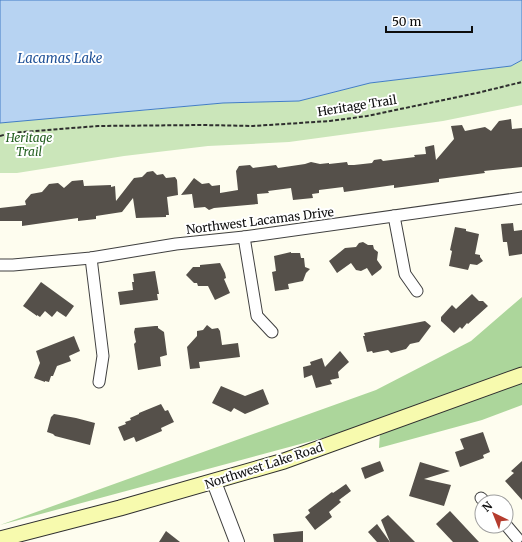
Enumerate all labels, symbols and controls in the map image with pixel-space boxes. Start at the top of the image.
scale bar [386,8,472,34]
text: 50 m [392,14,421,29]
water label: Lacamas Lake [17,50,103,67]
street label: Heritage Trail [316,92,398,119]
park label: Heritage Trail [5,130,52,159]
street label: Northwest Lacamas Drive [185,204,335,237]
street label: Northwest Lake Road [203,439,325,492]
north arrow [474,494,514,534]
text: N [479,498,495,515]

